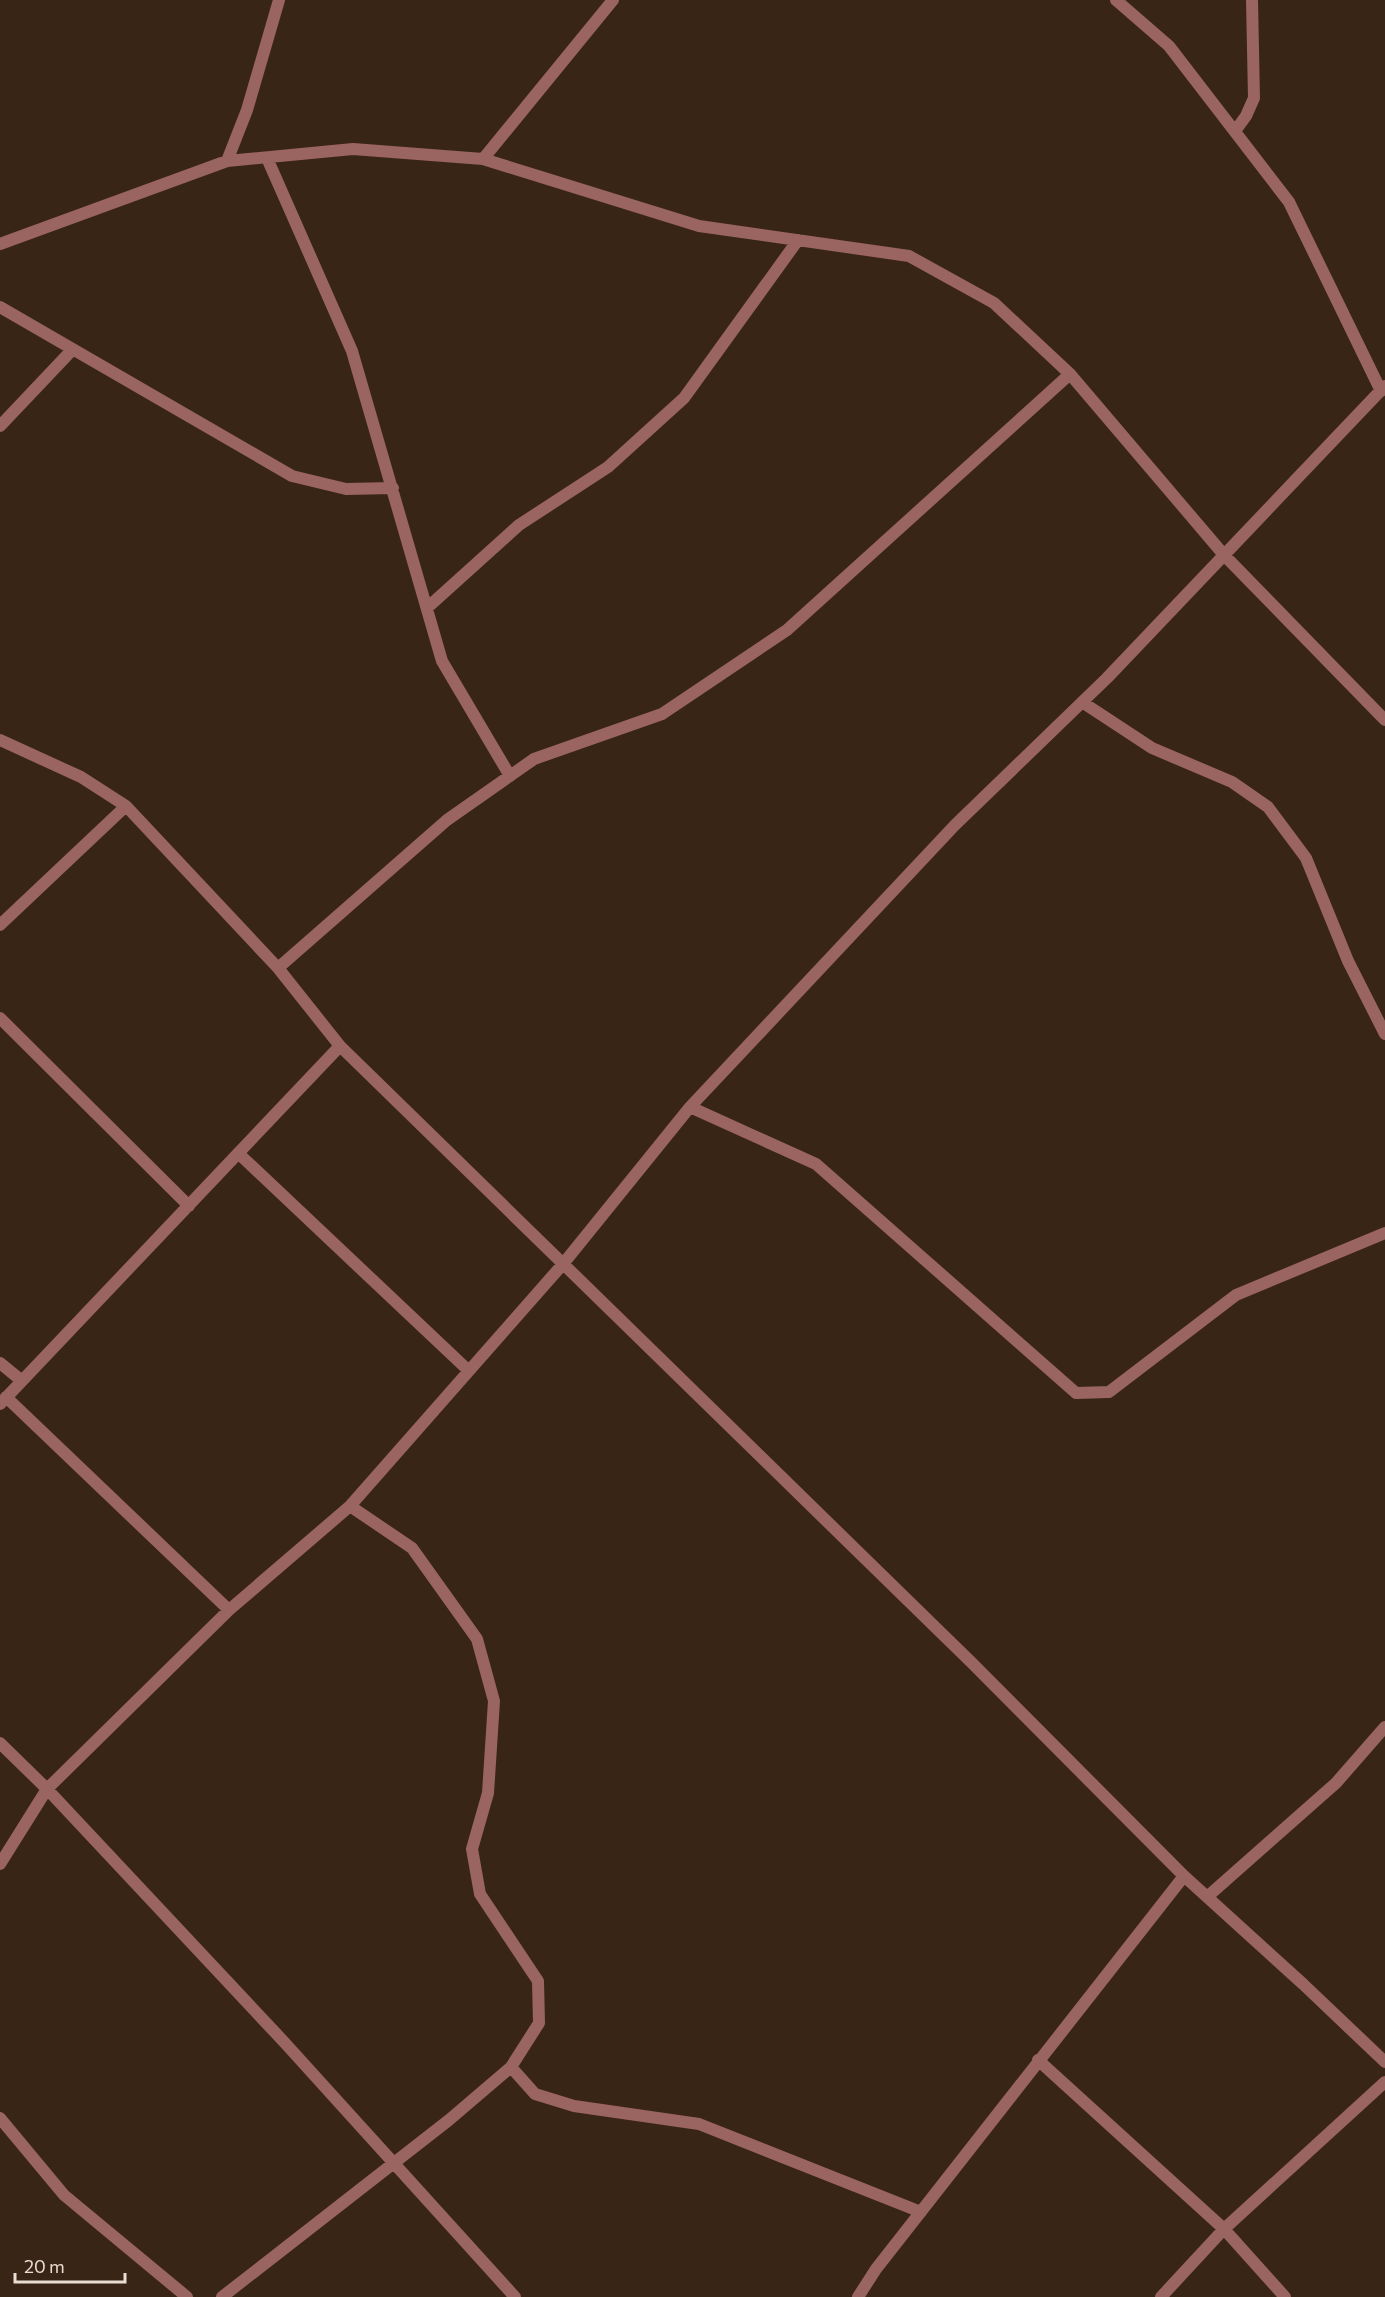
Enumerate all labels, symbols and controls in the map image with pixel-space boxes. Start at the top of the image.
scale bar [15,2246,124,2284]
text: 20 m [24,2255,65,2277]

